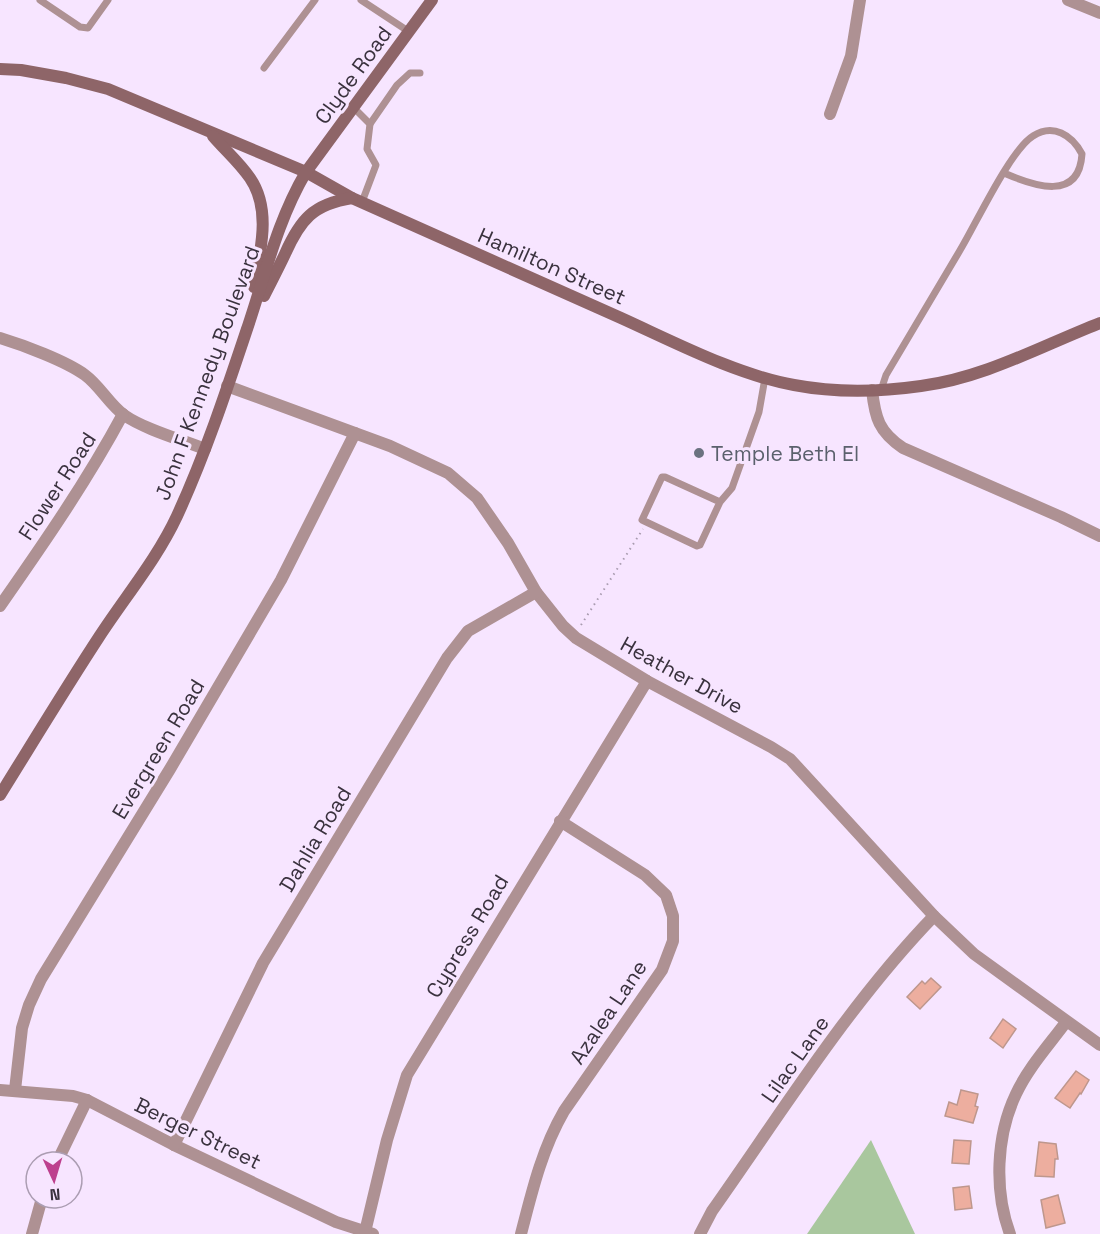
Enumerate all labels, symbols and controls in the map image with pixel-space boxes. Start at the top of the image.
street label: Clyde Road [308,21,398,129]
street label: Hamilton Street [474,221,630,311]
street label: John F Kennedy Boulevard [148,242,266,504]
street label: Flower Road [12,427,102,545]
place label: Temple Beth El [711,440,859,467]
marker: Temple Beth El [692,446,706,460]
street label: Heather Drive [616,630,748,720]
street label: Evergreen Road [106,674,210,824]
street label: Dahlia Road [273,781,357,897]
street label: Cypress Road [420,870,514,1002]
street label: Azalea Lane [563,955,653,1069]
street label: Lilac Lane [755,1010,835,1108]
street label: Berger Street [130,1091,266,1175]
north arrow [24,1150,84,1210]
text: N [49,1184,61,1205]

